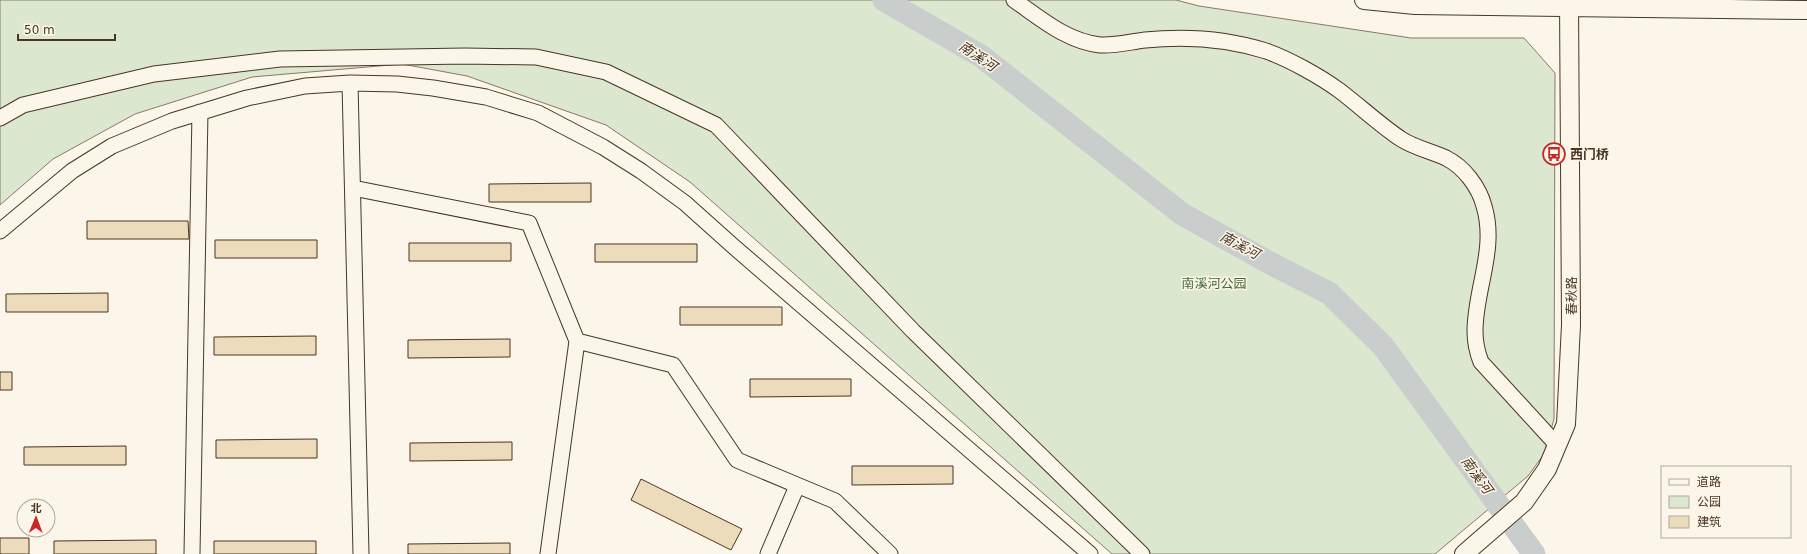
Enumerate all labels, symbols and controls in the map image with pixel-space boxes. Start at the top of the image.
scale bar [18,16,115,42]
text: 50 m [24,23,55,37]
water label: 南溪河 [956,38,1002,76]
bus stop icon: 西门桥 [1541,141,1567,167]
place label: 西门桥 [1570,147,1609,162]
water label: 南溪河 [1218,228,1265,263]
park label: 南溪河公园 [1181,276,1247,291]
street label: 春秋路 [1564,276,1579,316]
water label: 南溪河 [1458,453,1498,499]
legend [1661,466,1791,538]
text: 道路 [1697,475,1721,489]
text: 公园 [1697,495,1721,509]
north arrow [16,498,56,538]
text: 北 [31,502,42,515]
text: 建筑 [1697,515,1721,529]

